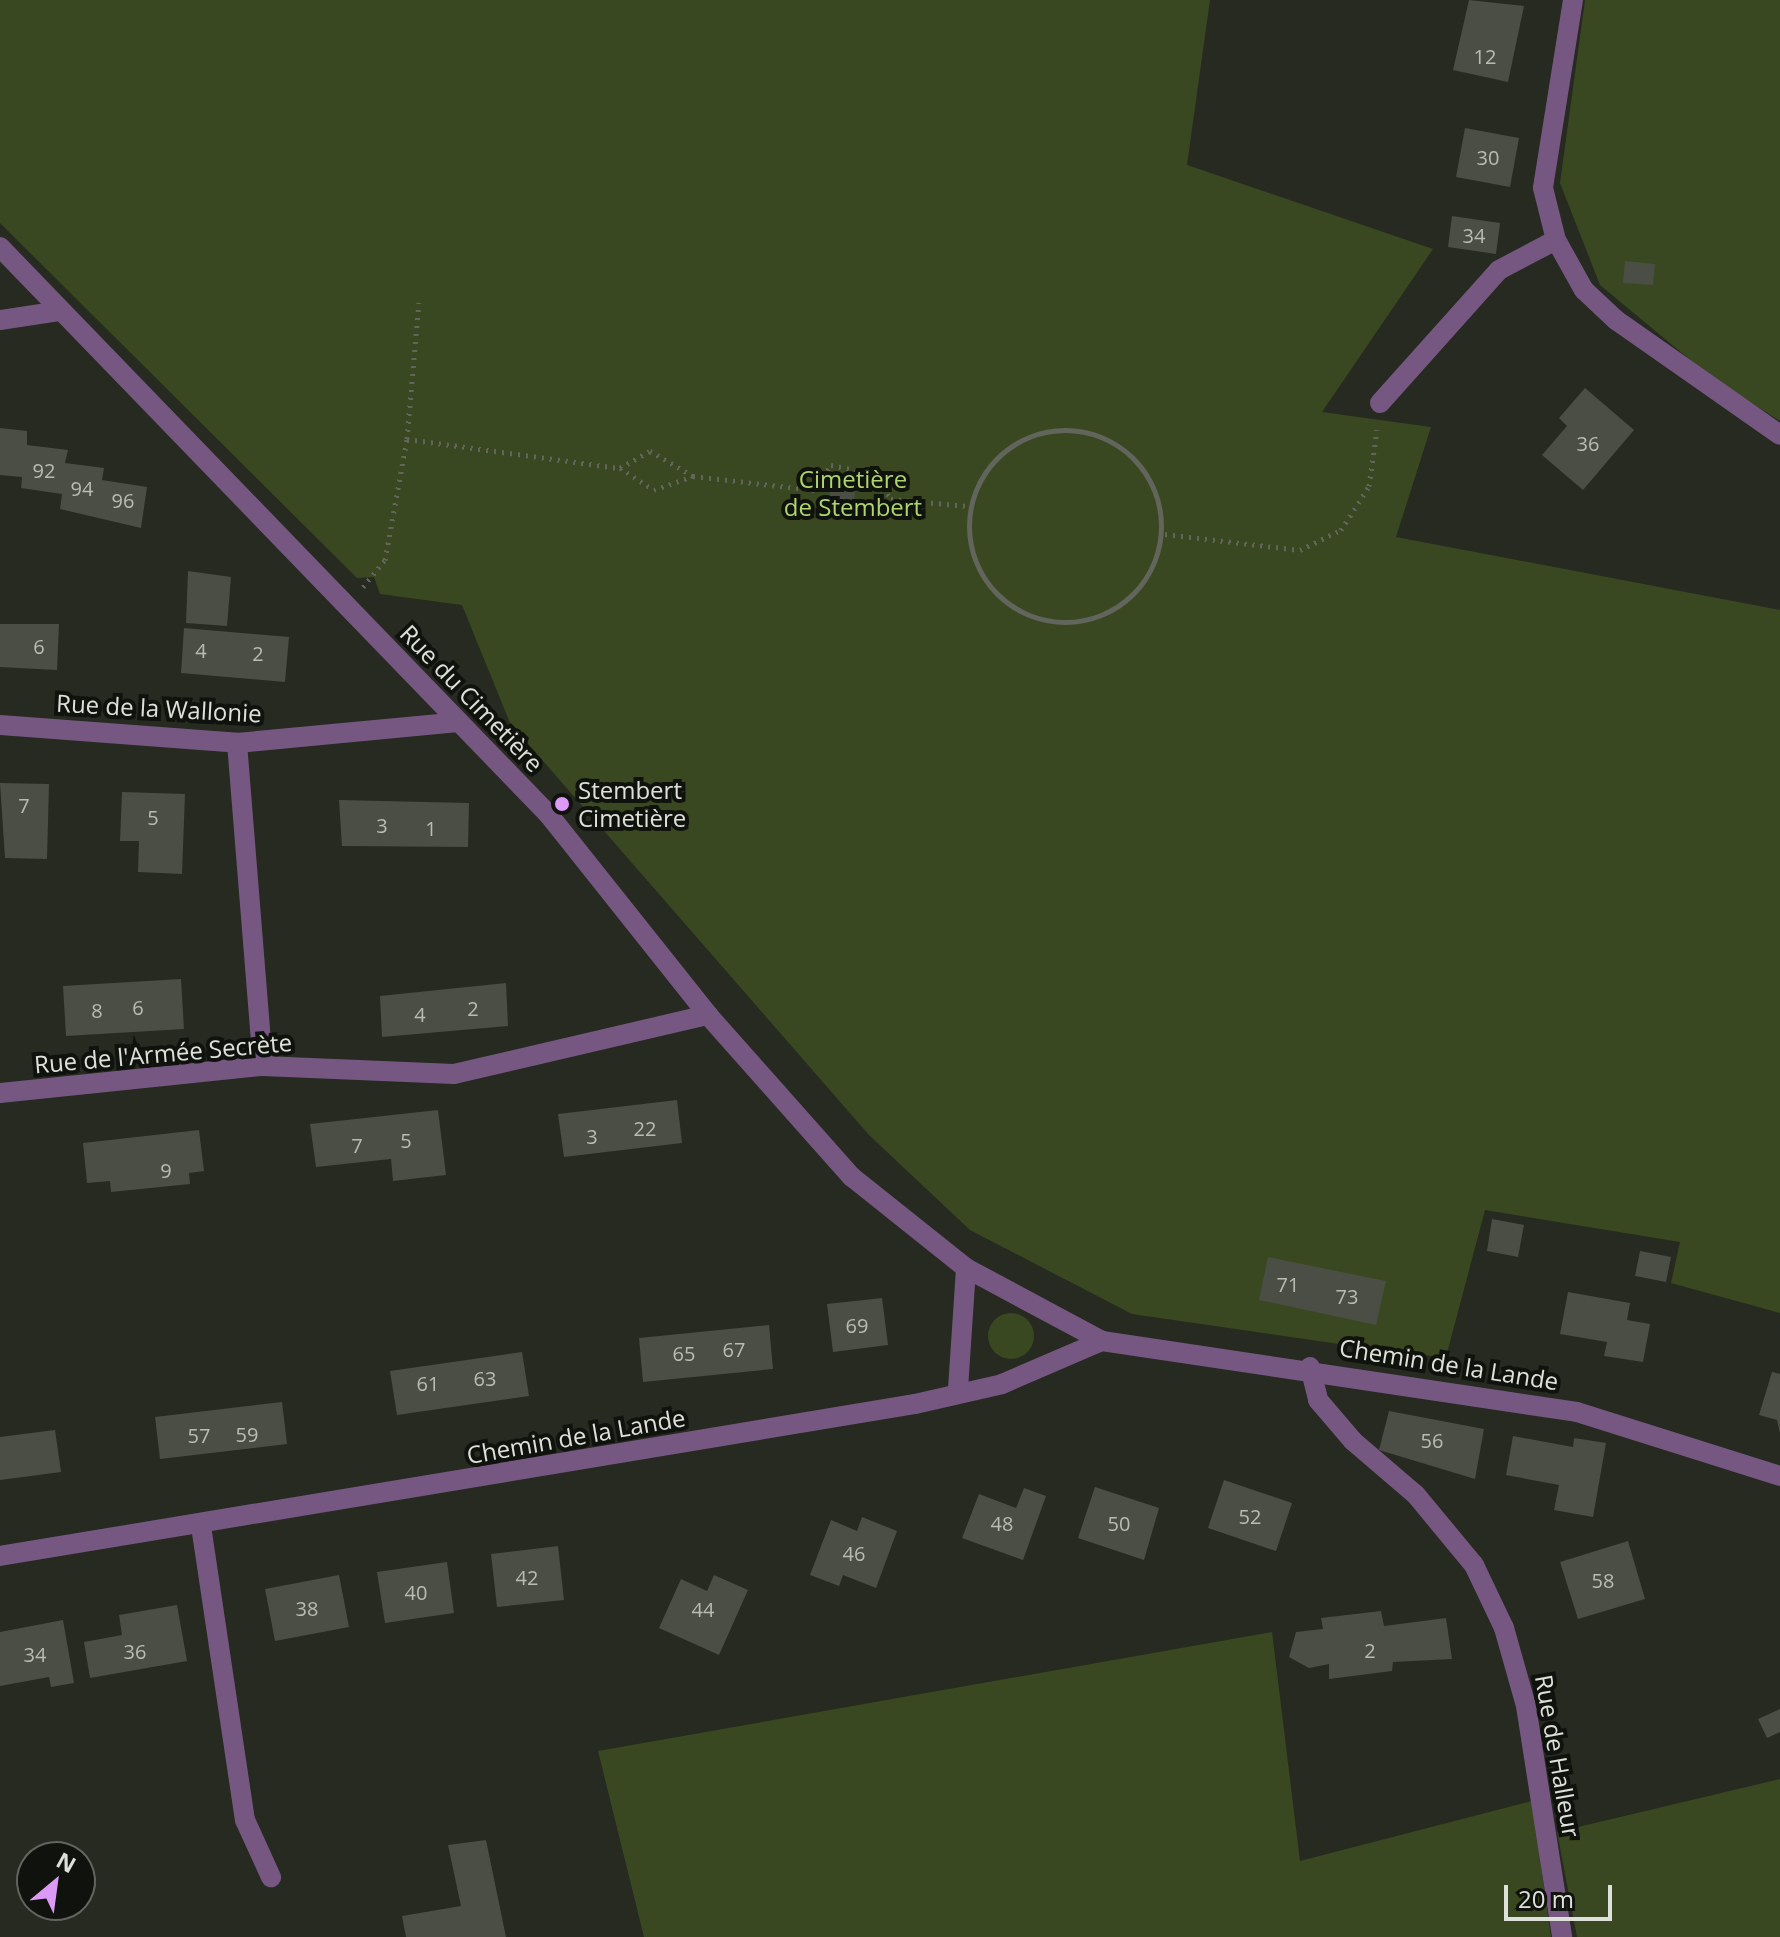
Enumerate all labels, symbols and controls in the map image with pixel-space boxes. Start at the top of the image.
house number: 12 [1474,44,1496,68]
house number: 30 [1477,145,1499,169]
house number: 34 [1463,223,1485,247]
house number: 36 [1577,431,1599,455]
house number: 92 [33,458,55,482]
park label: Cimetière de Stembert [784,465,922,521]
house number: 94 [71,476,93,500]
house number: 96 [112,488,134,512]
street label: Rue du Cimetière [395,619,549,777]
house number: 6 [33,634,45,658]
house number: 4 [195,638,207,662]
house number: 2 [252,641,264,665]
street label: Rue de la Wallonie [56,688,262,728]
place label: Stembert Cimetière [578,776,686,832]
house number: 7 [18,793,30,817]
marker: Stembert Cimetière [553,795,571,813]
house number: 5 [147,805,159,829]
house number: 3 [376,813,388,837]
house number: 1 [425,816,437,840]
house number: 6 [132,995,144,1019]
house number: 2 [467,996,479,1020]
house number: 8 [91,998,103,1022]
house number: 4 [414,1002,426,1026]
street label: Rue de l'Armée Secrète [33,1027,293,1079]
house number: 22 [634,1116,656,1140]
house number: 3 [586,1124,598,1148]
house number: 5 [400,1128,412,1152]
house number: 7 [351,1133,363,1157]
house number: 9 [160,1158,172,1182]
house number: 71 [1277,1272,1299,1296]
house number: 73 [1336,1284,1358,1308]
house number: 69 [846,1313,868,1337]
street label: Chemin de la Lande [1337,1332,1561,1396]
house number: 67 [723,1337,745,1361]
house number: 65 [673,1341,695,1365]
house number: 63 [474,1366,496,1390]
house number: 61 [417,1371,439,1395]
street label: Chemin de la Lande [465,1403,687,1469]
house number: 59 [236,1422,258,1446]
house number: 57 [188,1423,210,1447]
house number: 56 [1421,1428,1443,1452]
house number: 52 [1239,1504,1261,1528]
house number: 48 [991,1511,1013,1535]
house number: 50 [1108,1511,1130,1535]
house number: 46 [843,1541,865,1565]
house number: 42 [516,1565,538,1589]
house number: 58 [1592,1568,1614,1592]
house number: 40 [405,1580,427,1604]
house number: 38 [296,1596,318,1620]
house number: 44 [692,1597,714,1621]
house number: 2 [1364,1638,1376,1662]
house number: 36 [124,1639,146,1663]
house number: 34 [24,1642,46,1666]
street label: Rue de Halleur [1530,1672,1586,1840]
north arrow [16,1841,96,1921]
text: N [52,1844,82,1879]
scale bar [1508,1869,1616,1919]
text: 20 m [1518,1882,1574,1915]

